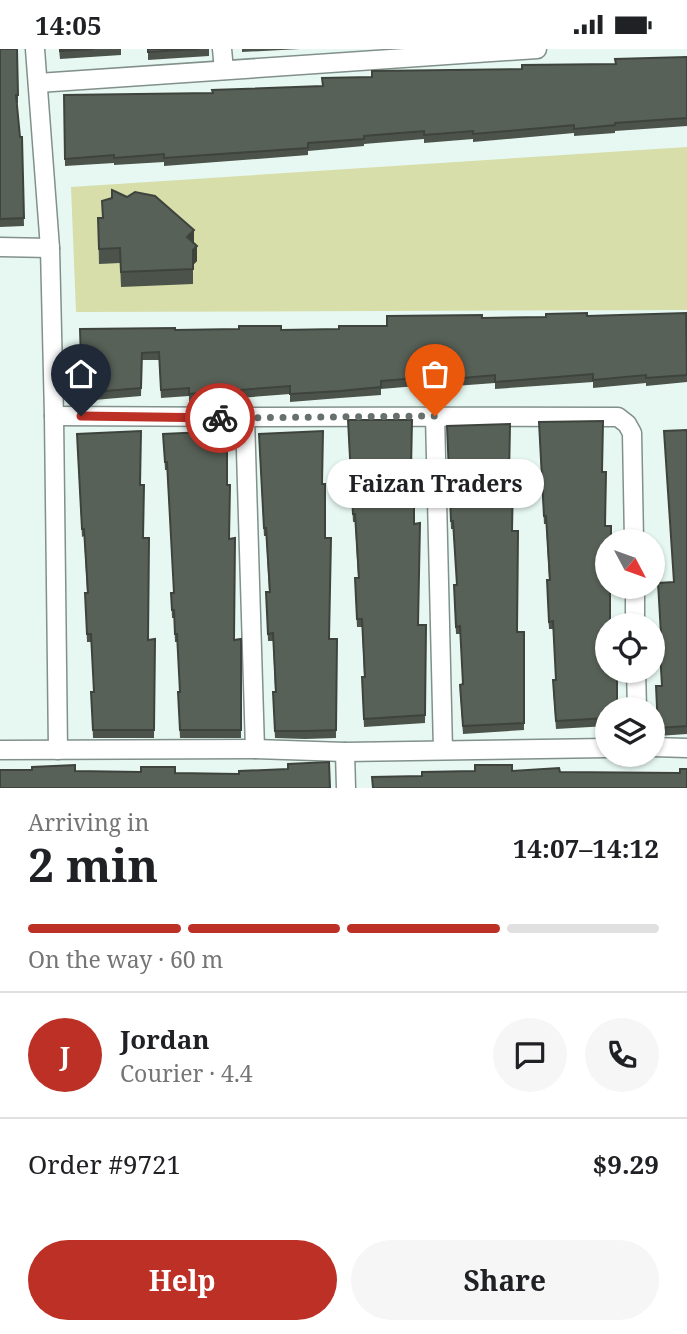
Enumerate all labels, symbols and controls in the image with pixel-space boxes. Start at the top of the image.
text: 14:05 [35,7,102,43]
pin [51,344,111,416]
pin [405,344,465,416]
icon: home [62,355,100,393]
icon: bag [416,355,454,393]
courier [185,383,255,453]
icon: bike [201,399,239,437]
callout: Faizan Traders [326,458,544,507]
text: Faizan Traders [348,467,523,499]
north arrow [595,529,665,599]
map controls [595,529,665,767]
button: locate [595,613,665,683]
button: layers [595,697,665,767]
text: Arriving in [28,806,149,838]
text: 14:07–14:12 [513,830,659,866]
text: 2 min [28,833,158,895]
text: On the way · 60 m [28,943,223,975]
button: chat [493,1018,567,1092]
button: phone [585,1018,659,1092]
text: Jordan [120,1021,210,1057]
text: J [60,1037,70,1073]
text: Courier · 4.4 [120,1057,253,1089]
text: Order #9721 [28,1146,181,1182]
text: $9.29 [593,1146,659,1182]
button: Help [28,1240,337,1320]
button: Share [351,1240,659,1320]

